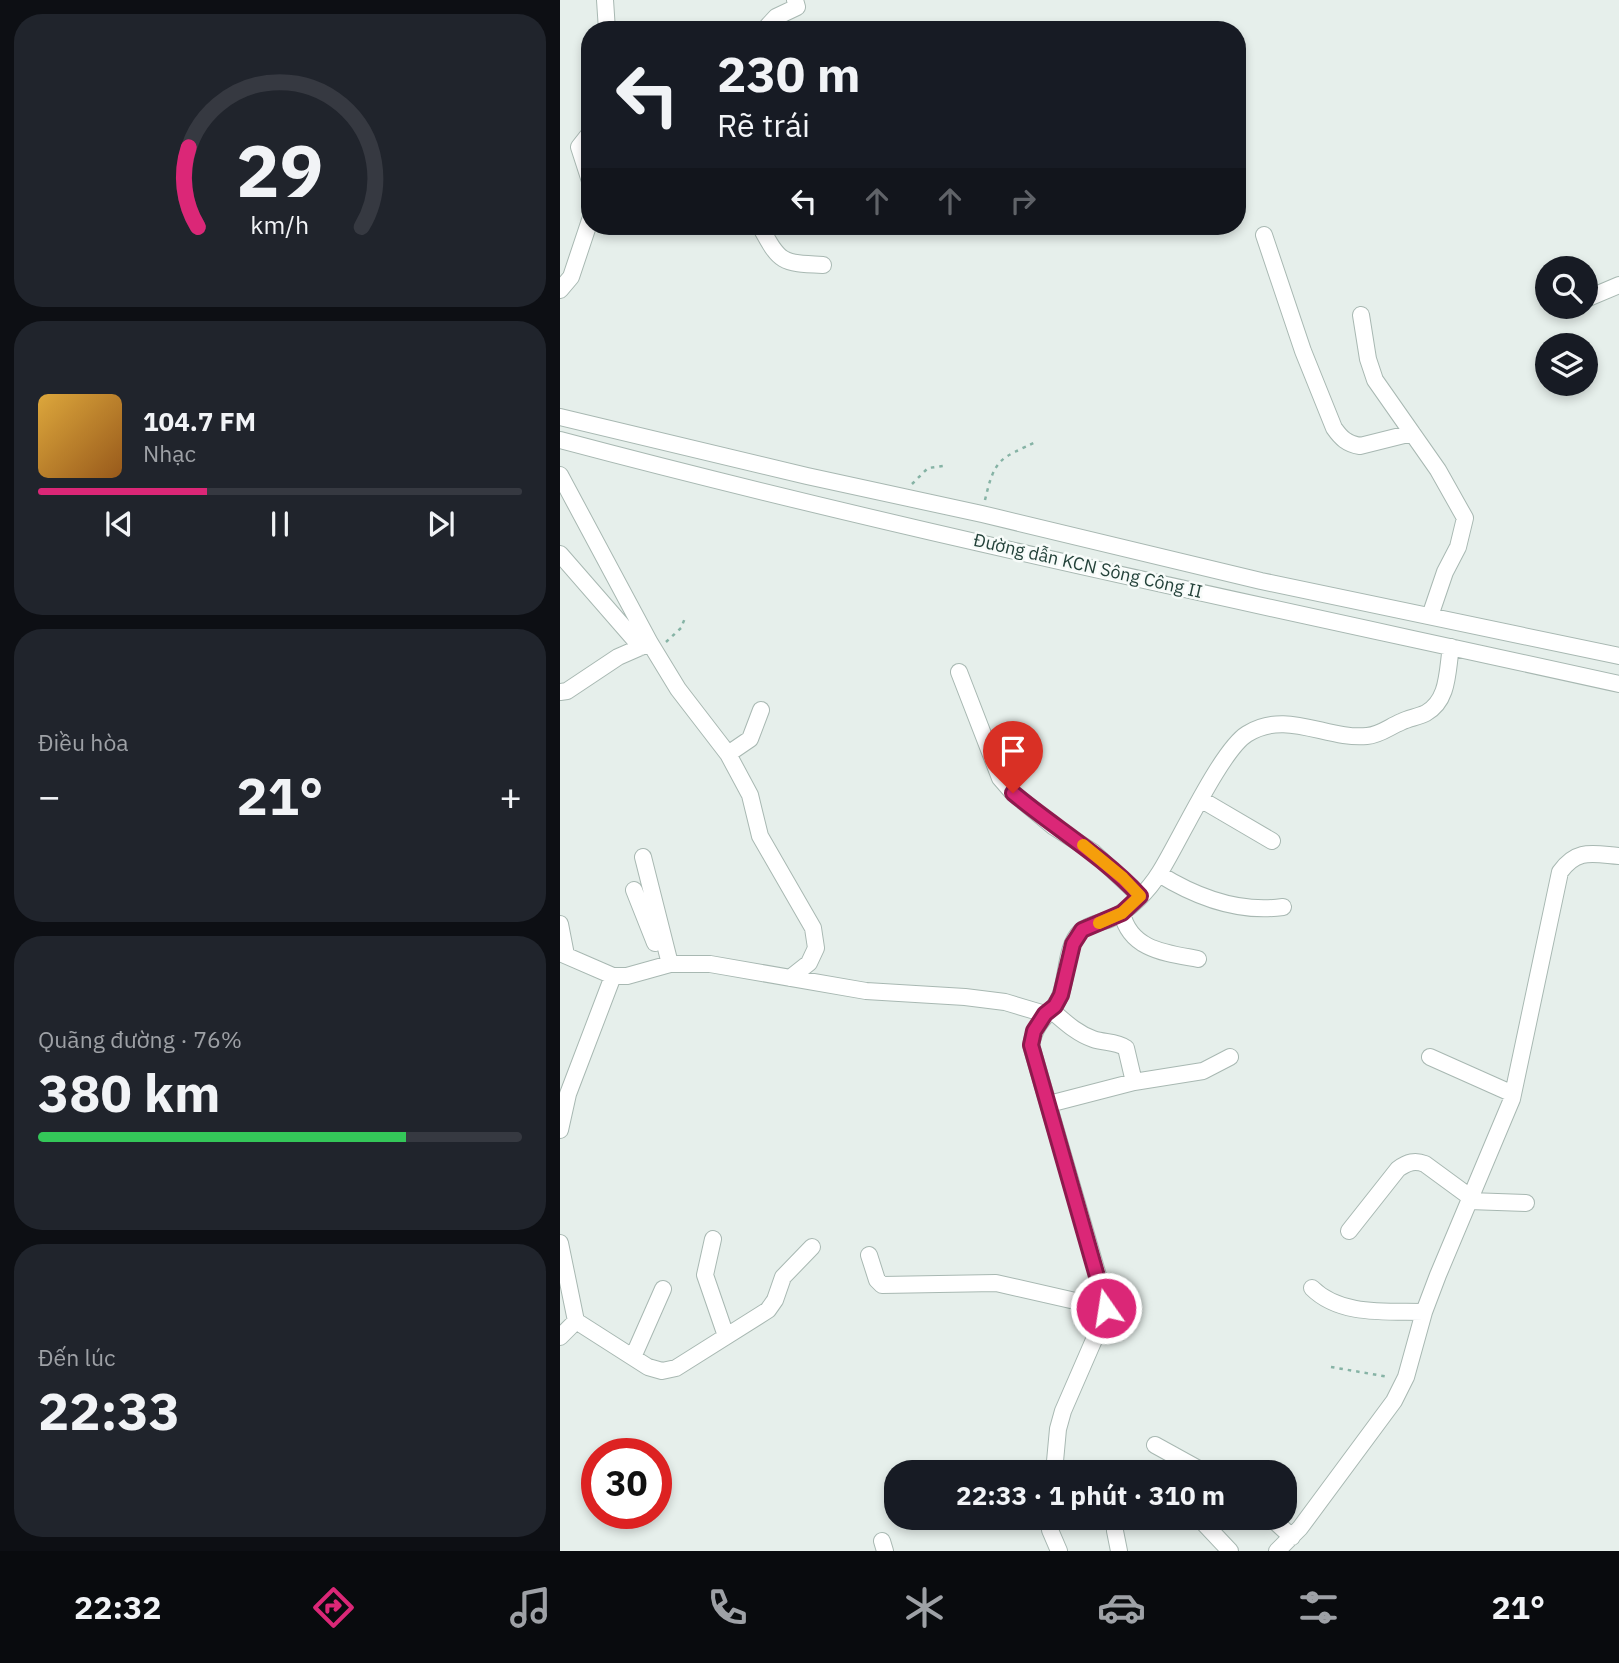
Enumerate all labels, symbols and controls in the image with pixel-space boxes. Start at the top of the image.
text: 230 m [717,42,861,105]
icon: left [602,49,693,140]
text: Rẽ trái [717,104,810,146]
text: 29 [236,122,324,217]
icon: left [785,182,823,220]
icon: ahead [858,182,896,220]
icon: ahead [931,182,969,220]
icon: right [1004,182,1042,220]
text: km/h [251,208,309,241]
map controls [1535,256,1598,396]
button: search [1535,256,1598,319]
button: layers [1535,333,1598,396]
text: 104.7 FM [143,404,256,438]
text: Nhạc [143,438,196,468]
icon: previous [100,505,138,543]
icon: pause [261,505,299,543]
icon: next [422,505,460,543]
street label: Đường dẫn KCN Sông Công II [971,528,1205,603]
pin [983,721,1043,793]
text: Điều hòa [38,727,129,757]
icon: arrive [994,732,1032,770]
text: 21° [237,762,323,829]
text: − [38,771,61,820]
text: + [499,771,522,820]
text: Quãng đường · 76% [38,1024,242,1054]
text: 380 km [38,1059,220,1126]
position arrow [1069,1271,1143,1345]
text: Đến lúc [38,1342,116,1372]
text: 22:33 [38,1377,180,1444]
speed limit sign: 30 [581,1438,672,1529]
text: 22:33 · 1 phút · 310 m [956,1478,1225,1512]
icon: directions [309,1583,358,1632]
icon: music [506,1583,555,1632]
icon: phone [703,1583,752,1632]
icon: climate [900,1583,949,1632]
icon: car [1097,1583,1146,1632]
icon: filters [1294,1583,1343,1632]
text: 22:32 [74,1586,161,1628]
text: 21° [1491,1586,1545,1628]

